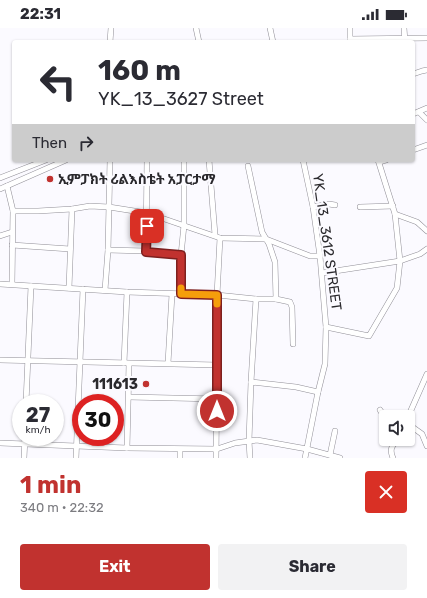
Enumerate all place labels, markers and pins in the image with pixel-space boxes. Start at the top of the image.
place label: ኢምፓክት ሪልእስቴት አፓርታማ [58,171,216,188]
marker: ኢምፓክት ሪልእስቴት አፓርታማ [45,174,55,184]
pin [130,209,164,243]
place label: 111613 [92,376,138,393]
marker: 111613 [141,379,151,389]

